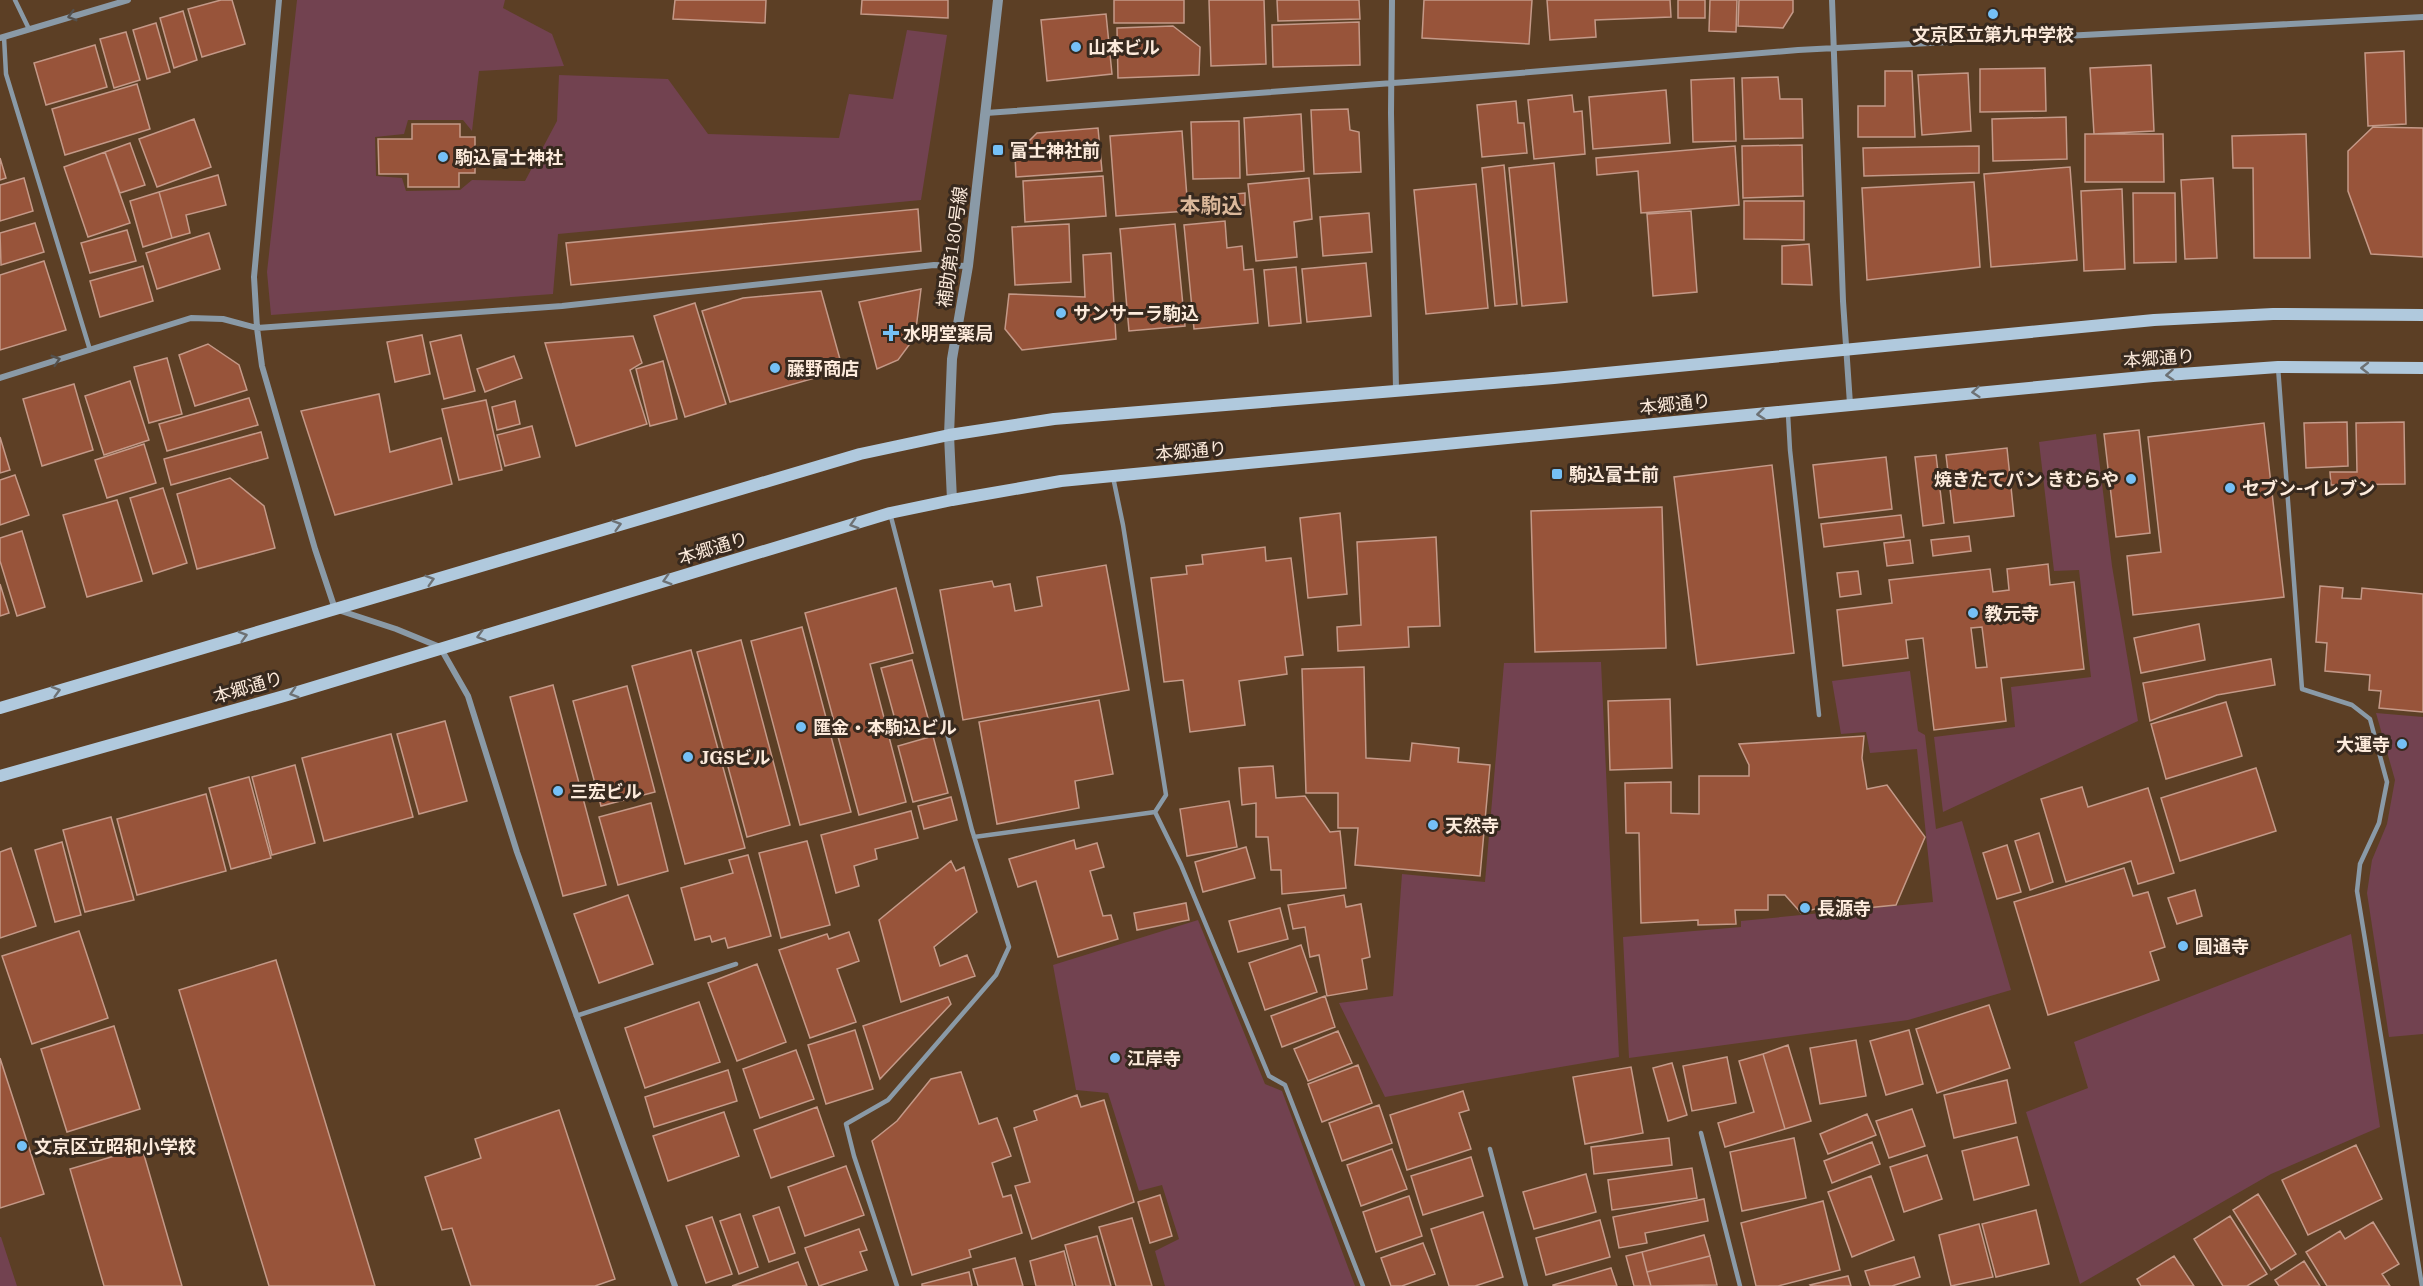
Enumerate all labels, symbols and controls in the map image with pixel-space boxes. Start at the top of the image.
marker: 文京区立第九中学校 [1986,7,2000,21]
one-way arrow [67,9,77,22]
place label: 文京区立第九中学校 [1912,23,2074,46]
place label: 山本ビル [1088,36,1160,59]
marker: 山本ビル [1069,40,1083,54]
place label: 富士神社前 [1010,139,1100,162]
marker: 富士神社前 [991,143,1005,157]
place label: 駒込富士神社 [455,146,563,169]
marker: 駒込富士神社 [436,150,450,164]
street label: 補助第180号線 [932,185,972,309]
district label: 本駒込 [1180,191,1243,219]
place label: サンサーラ駒込 [1073,302,1199,325]
marker: サンサーラ駒込 [1054,306,1068,320]
place label: 水明堂薬局 [903,322,993,345]
marker: 水明堂薬局 [884,326,898,340]
street label: 本郷通り [2122,344,2196,372]
one-way arrow [50,355,61,367]
place label: 藤野商店 [787,357,859,380]
marker: 藤野商店 [768,361,782,375]
one-way arrow [2360,362,2369,374]
one-way arrow [2165,368,2174,381]
one-way arrow [1971,385,1980,398]
street label: 本郷通り [1638,389,1712,419]
one-way arrow [1756,407,1765,420]
street label: 本郷通り [1154,436,1228,466]
place label: 駒込富士前 [1569,463,1659,486]
marker: 駒込富士前 [1550,467,1564,481]
place label: 焼きたてパン きむらや [1934,468,2119,491]
marker: 焼きたてパン きむらや [2124,472,2138,486]
place label: セブン-イレブン [2242,477,2375,500]
marker: セブン-イレブン [2223,481,2237,495]
one-way arrow [849,517,860,529]
one-way arrow [611,520,622,532]
street label: 本郷通り [675,526,751,570]
one-way arrow [662,573,673,585]
one-way arrow [424,575,435,587]
place label: 教元寺 [1985,602,2039,625]
marker: 教元寺 [1966,606,1980,620]
one-way arrow [476,629,486,641]
one-way arrow [237,631,248,643]
street label: 本郷通り [210,666,286,708]
one-way arrow [50,686,61,698]
one-way arrow [289,686,300,698]
place label: 匯金・本駒込ビル [813,716,957,739]
marker: 匯金・本駒込ビル [794,720,808,734]
place label: 大運寺 [2336,733,2390,756]
marker: 大運寺 [2395,737,2409,751]
place label: JGSビル [700,746,771,769]
marker: JGSビル [681,750,695,764]
place label: 三宏ビル [570,780,642,803]
marker: 三宏ビル [551,784,565,798]
place label: 天然寺 [1445,814,1499,837]
marker: 天然寺 [1426,818,1440,832]
place label: 長源寺 [1817,897,1871,920]
marker: 長源寺 [1798,901,1812,915]
place label: 圓通寺 [2195,935,2249,958]
marker: 圓通寺 [2176,939,2190,953]
place label: 江岸寺 [1127,1047,1181,1070]
marker: 江岸寺 [1108,1051,1122,1065]
place label: 文京区立昭和小学校 [34,1135,196,1158]
marker: 文京区立昭和小学校 [15,1139,29,1153]

